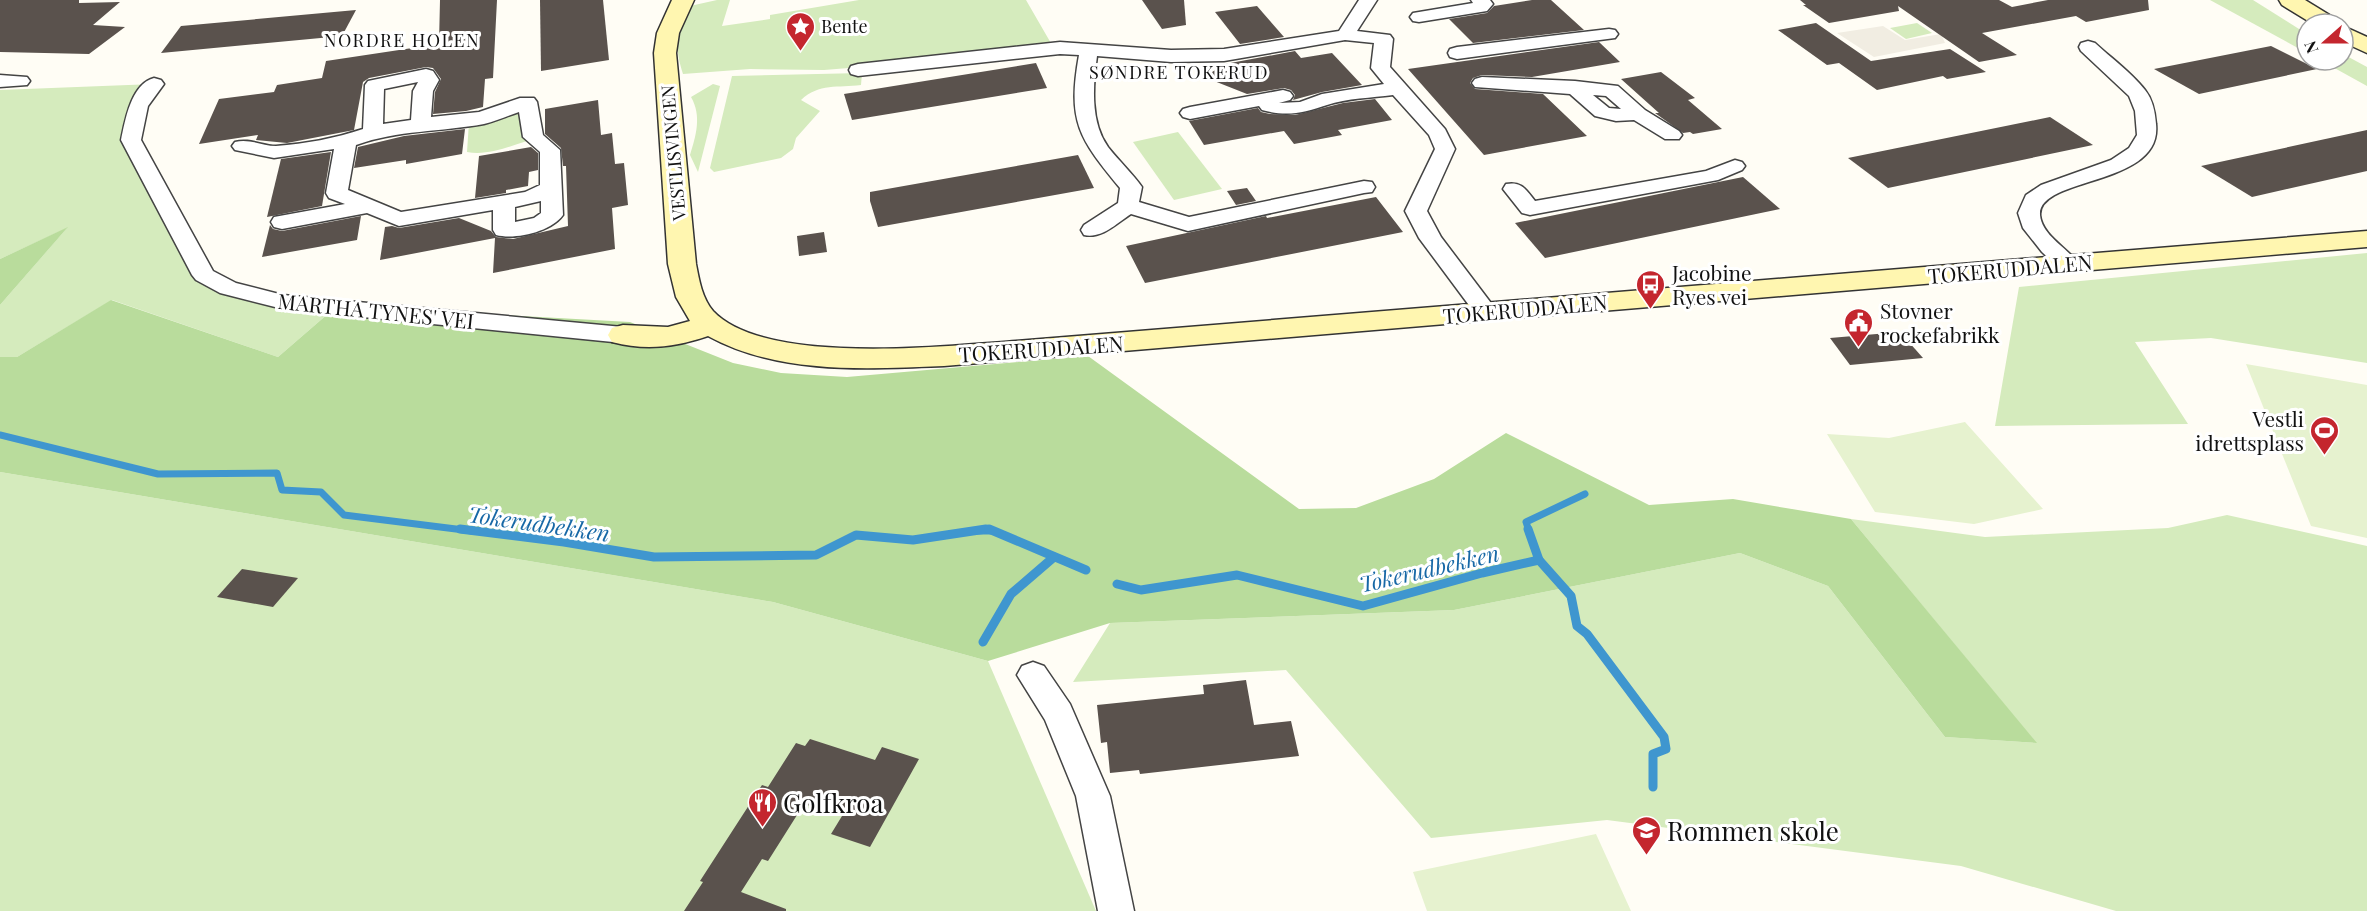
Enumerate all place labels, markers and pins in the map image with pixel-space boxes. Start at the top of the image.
place icon: Bente [784,10,816,52]
place label: Bente [821,14,868,38]
place label: Jacobine Ryes vei [1671,258,1752,310]
bus stop icon: Jacobine Ryes vei [1635,268,1667,310]
place label: Stovner rockefabrikk [1880,296,2000,348]
public building icon: Stovner rockefabrikk [1843,306,1875,348]
place label: Vestli idrettsplass [2195,404,2304,456]
sports icon: Vestli idrettsplass [2309,414,2341,456]
place label: Golfkroa [783,785,884,820]
restaurant icon: Golfkroa [746,786,778,828]
place label: Rommen skole [1667,813,1839,848]
school or university icon: Rommen skole [1630,814,1662,856]

